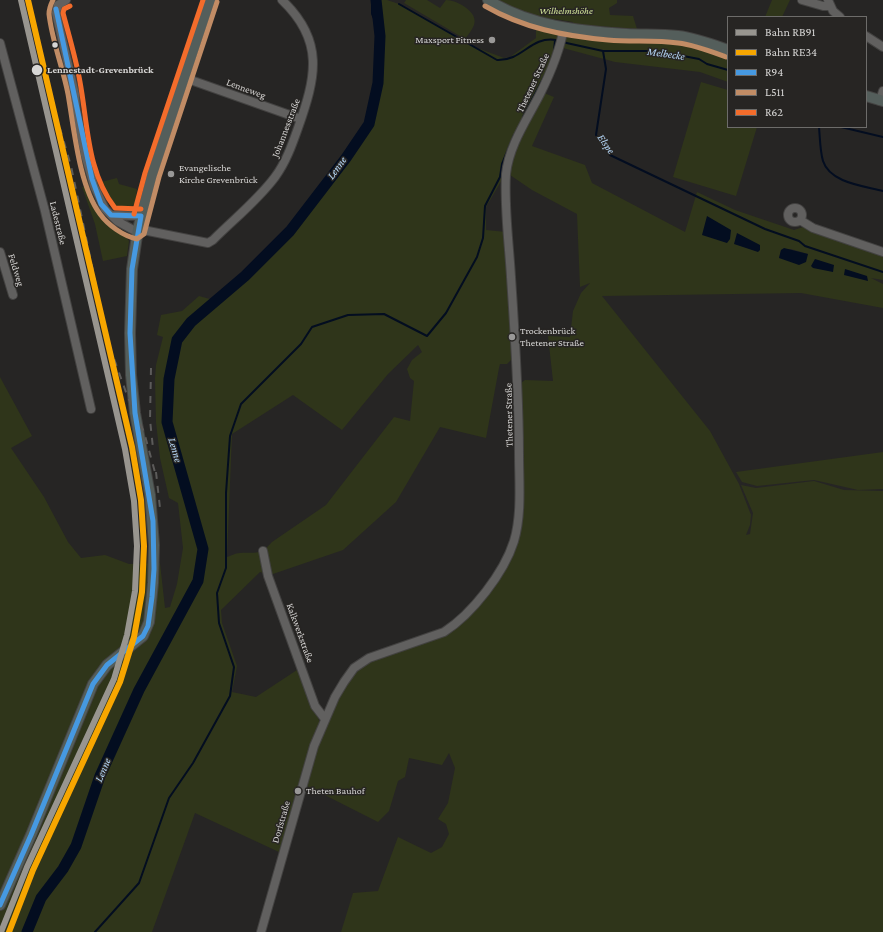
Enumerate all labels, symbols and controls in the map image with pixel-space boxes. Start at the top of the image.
park label: Wilhelmshöhe [539,5,593,17]
legend [727,16,867,128]
text: Bahn RB91 [765,25,816,39]
place label: Maxsport Fitness [415,34,484,46]
marker: Maxsport Fitness [487,35,497,45]
unlabelled marker [50,40,60,50]
water label: Melbecke [646,45,686,63]
text: Bahn RE34 [765,45,817,59]
street label: Thetener Straße [514,51,552,115]
marker: Lennestadt-Grevenbrück [30,63,44,77]
place label: Lennestadt-Grevenbrück [47,64,153,76]
text: R94 [765,65,783,79]
street label: Lenneweg [225,76,267,102]
text: L511 [765,85,785,99]
street label: Johannesstraße [269,97,303,159]
text: R62 [765,105,783,119]
water label: Elspe [594,131,618,157]
water label: Lenne [324,154,350,182]
place label: Evangelische Kirche Grevenbrück [179,162,258,186]
marker: Evangelische Kirche Grevenbrück [166,169,176,179]
street label: Ladestraße [47,200,69,246]
street label: Feldweg [5,252,27,288]
place label: Trockenbrück Thetener Straße [520,325,584,348]
marker: Trockenbrück Thetener Straße [507,332,517,342]
street label: Thetener Straße [502,383,516,447]
water label: Lenne [165,436,185,464]
street label: Kalkwerkstraße [284,602,316,664]
water label: Lenne [92,756,114,784]
place label: Theten Bauhof [306,785,365,797]
marker: Theten Bauhof [293,786,303,796]
street label: Dorfstraße [269,800,293,844]

